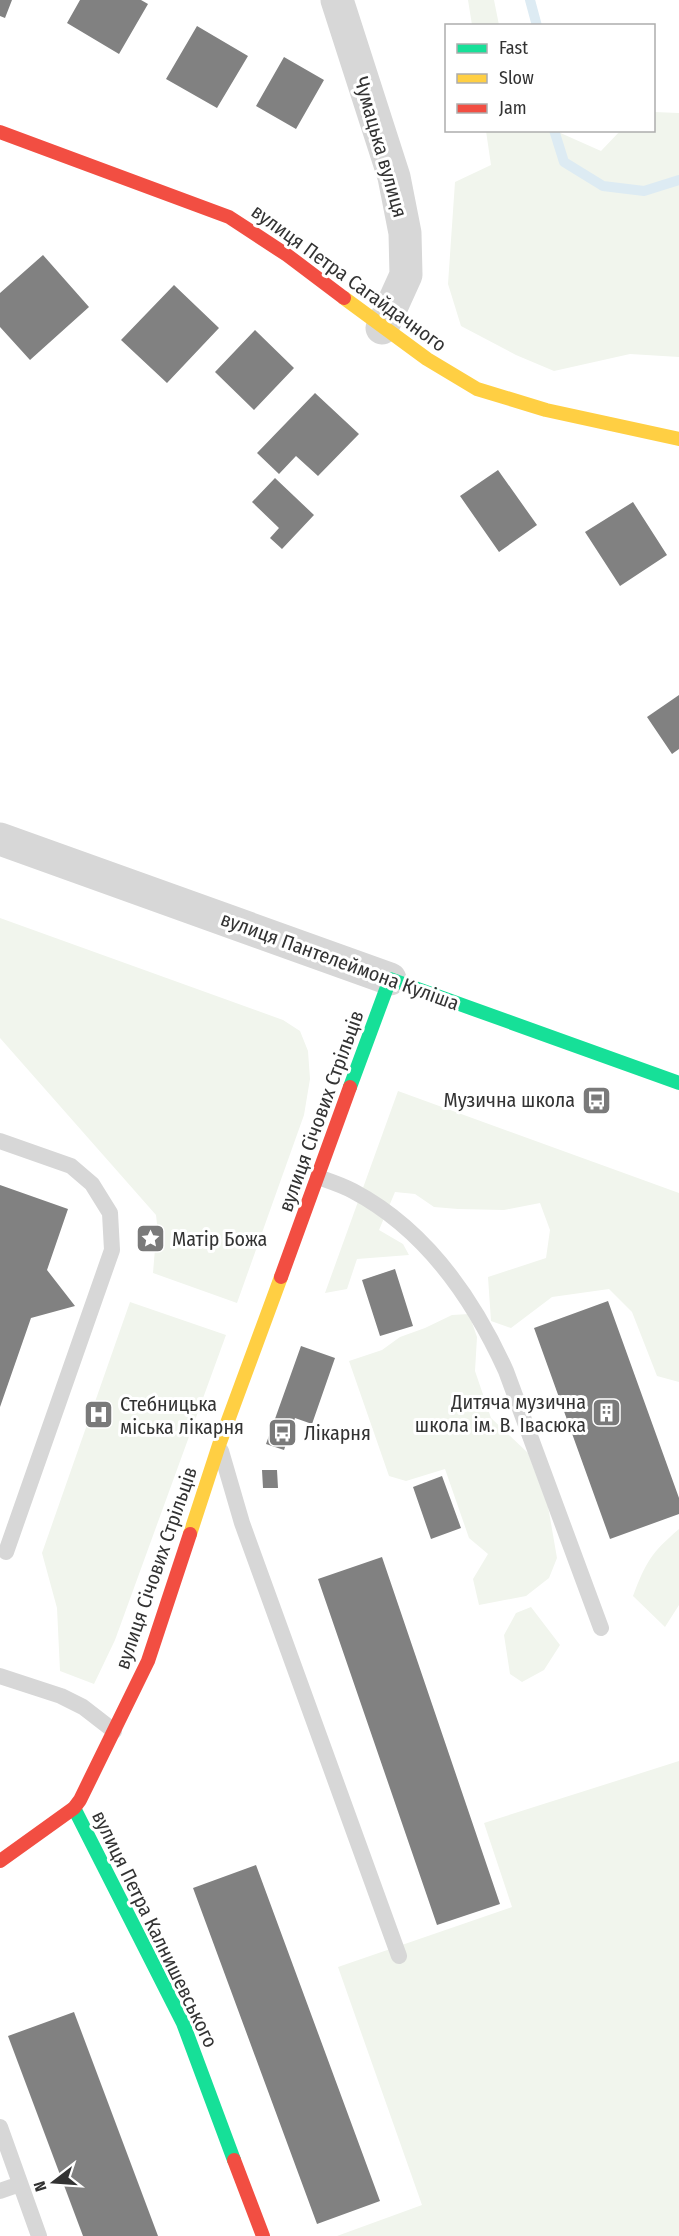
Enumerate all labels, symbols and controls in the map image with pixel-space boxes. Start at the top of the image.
legend [445,24,655,132]
text: Fast [499,37,528,59]
text: Slow [499,67,534,89]
street label: Чумацька вулиця [349,74,413,220]
text: Jam [499,97,527,119]
street label: вулиця Петра Сагайдачного [247,199,451,357]
street label: вулиця Пантелеймона Куліша [218,907,462,1015]
street label: вулиця Січових Стрільців [273,1007,369,1215]
bus stop icon: Музична школа [580,1084,612,1116]
place label: Музична школа [443,1088,575,1112]
place icon: Матір Божа [135,1223,167,1255]
place label: Матір Божа [172,1227,267,1251]
place label: Дитяча музична школа ім. В. Івасюка [415,1390,586,1437]
place label: Стебницька міська лікарня [120,1392,244,1439]
building icon: Дитяча музична школа ім. В. Івасюка [591,1397,623,1429]
hospital icon: Стебницька міська лікарня [83,1399,115,1431]
bus stop icon: Лікарня [267,1417,299,1449]
place label: Лікарня [304,1421,371,1445]
street label: вулиця Січових Стрільців [110,1464,202,1672]
street label: вулиця Петра Калнишевського [87,1807,223,2051]
north arrow [24,2152,84,2212]
text: N [30,2179,51,2194]

